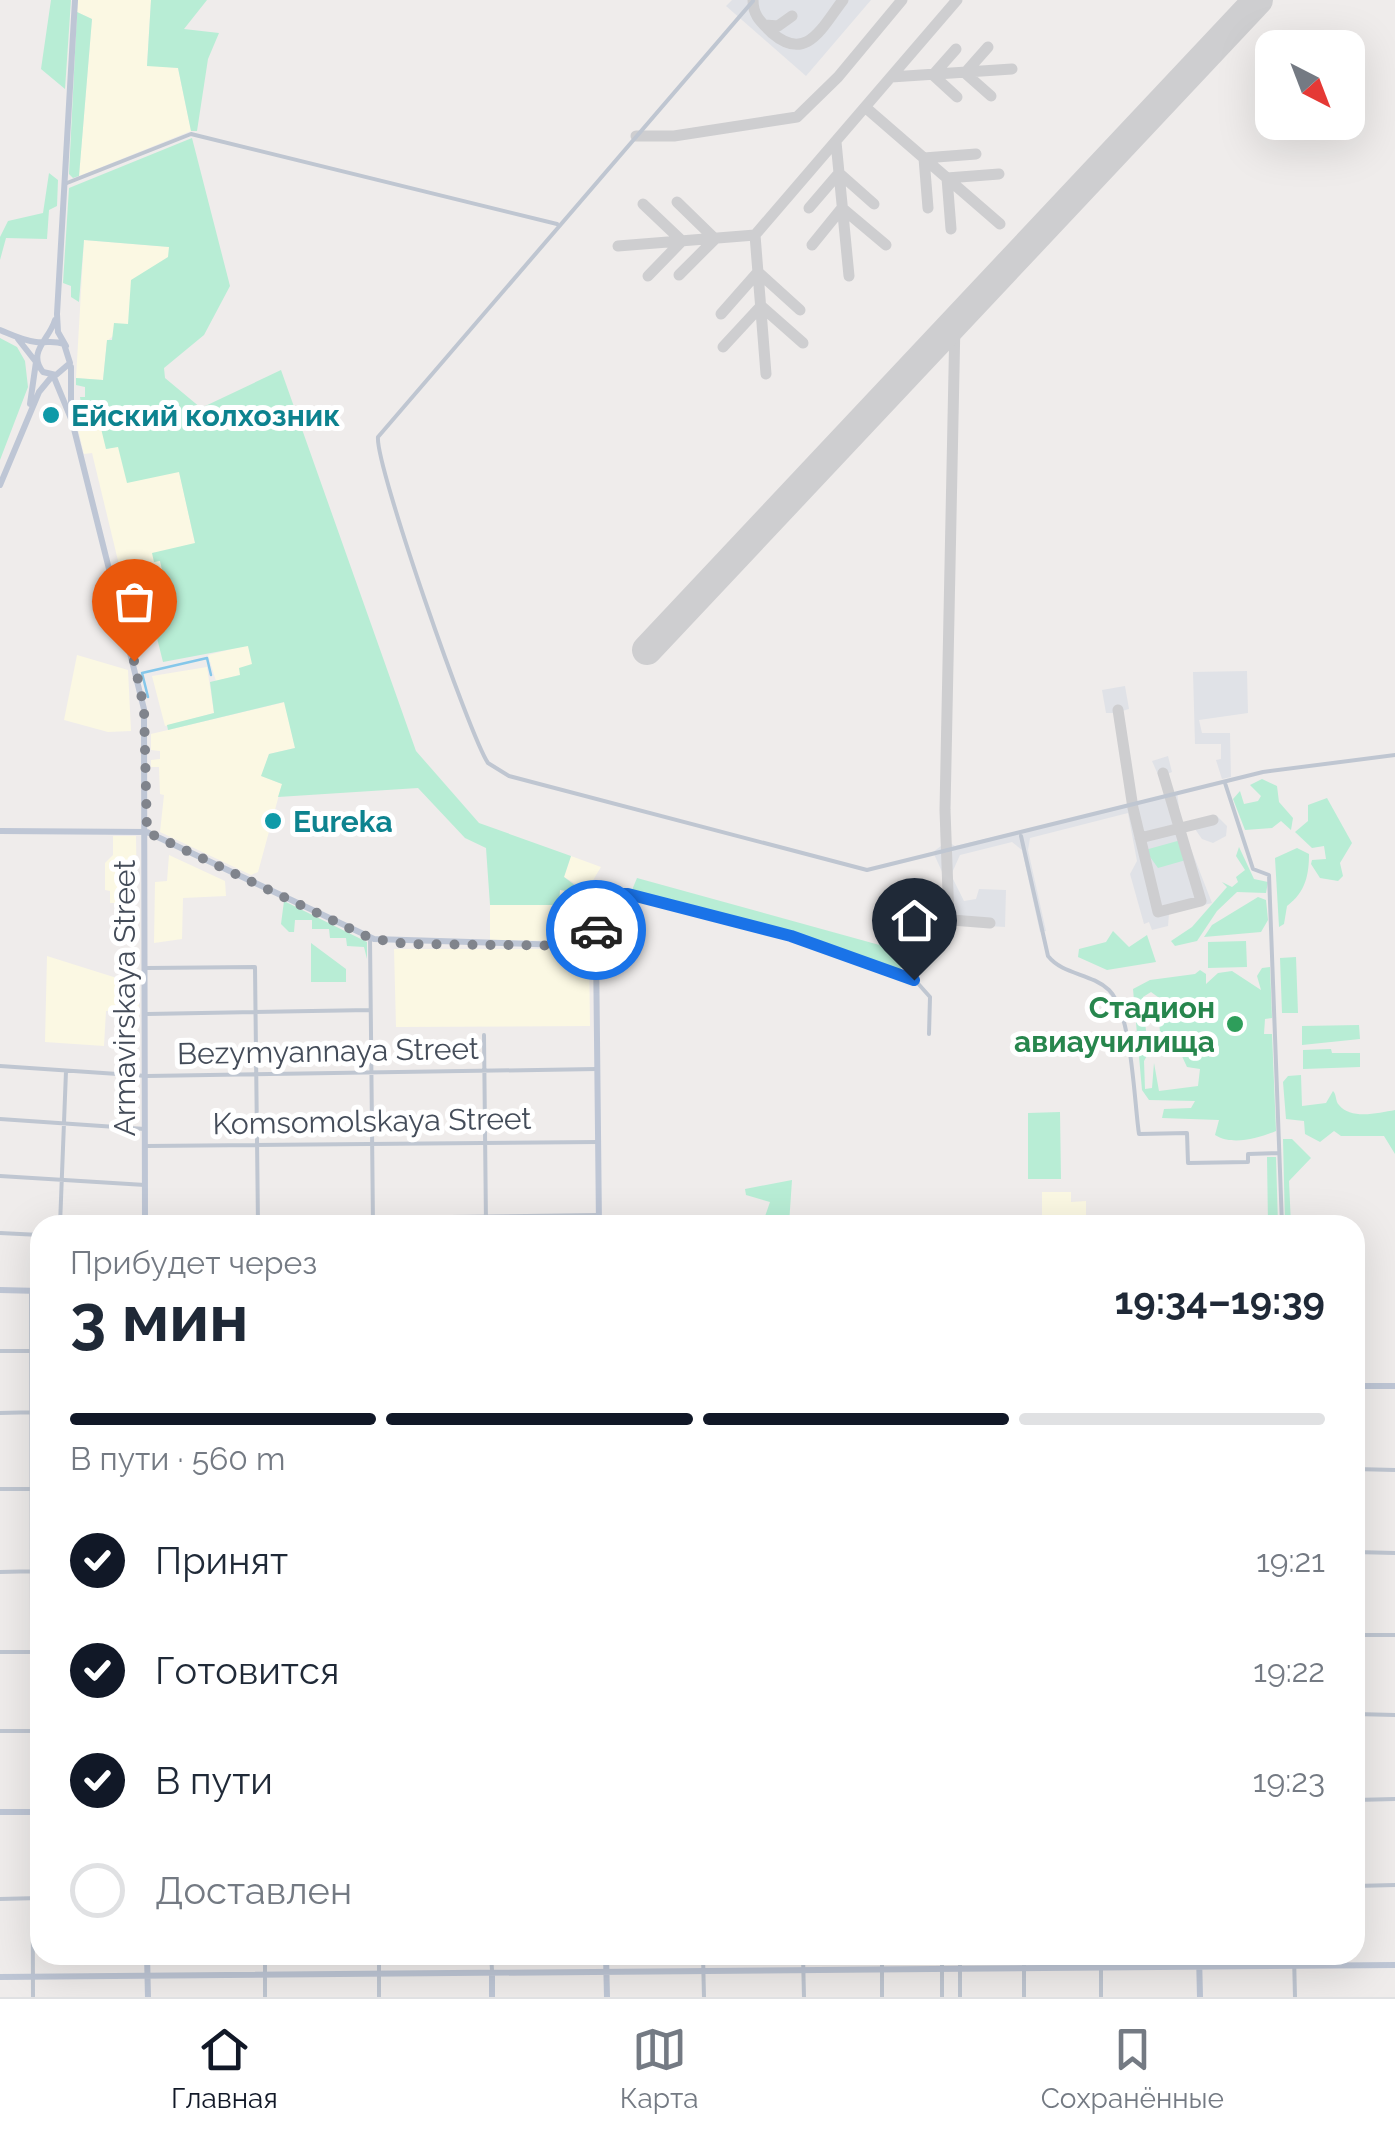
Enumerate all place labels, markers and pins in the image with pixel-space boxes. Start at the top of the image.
place label: Ейский колхозник [71,398,340,433]
marker: Ейский колхозник [40,404,62,426]
pin [92,559,177,662]
place label: Eureka [293,804,393,839]
marker: Eureka [262,810,284,832]
pin [872,878,957,981]
place label: Стадион авиаучилища [1014,990,1215,1059]
marker: Стадион авиаучилища [1224,1013,1246,1035]

